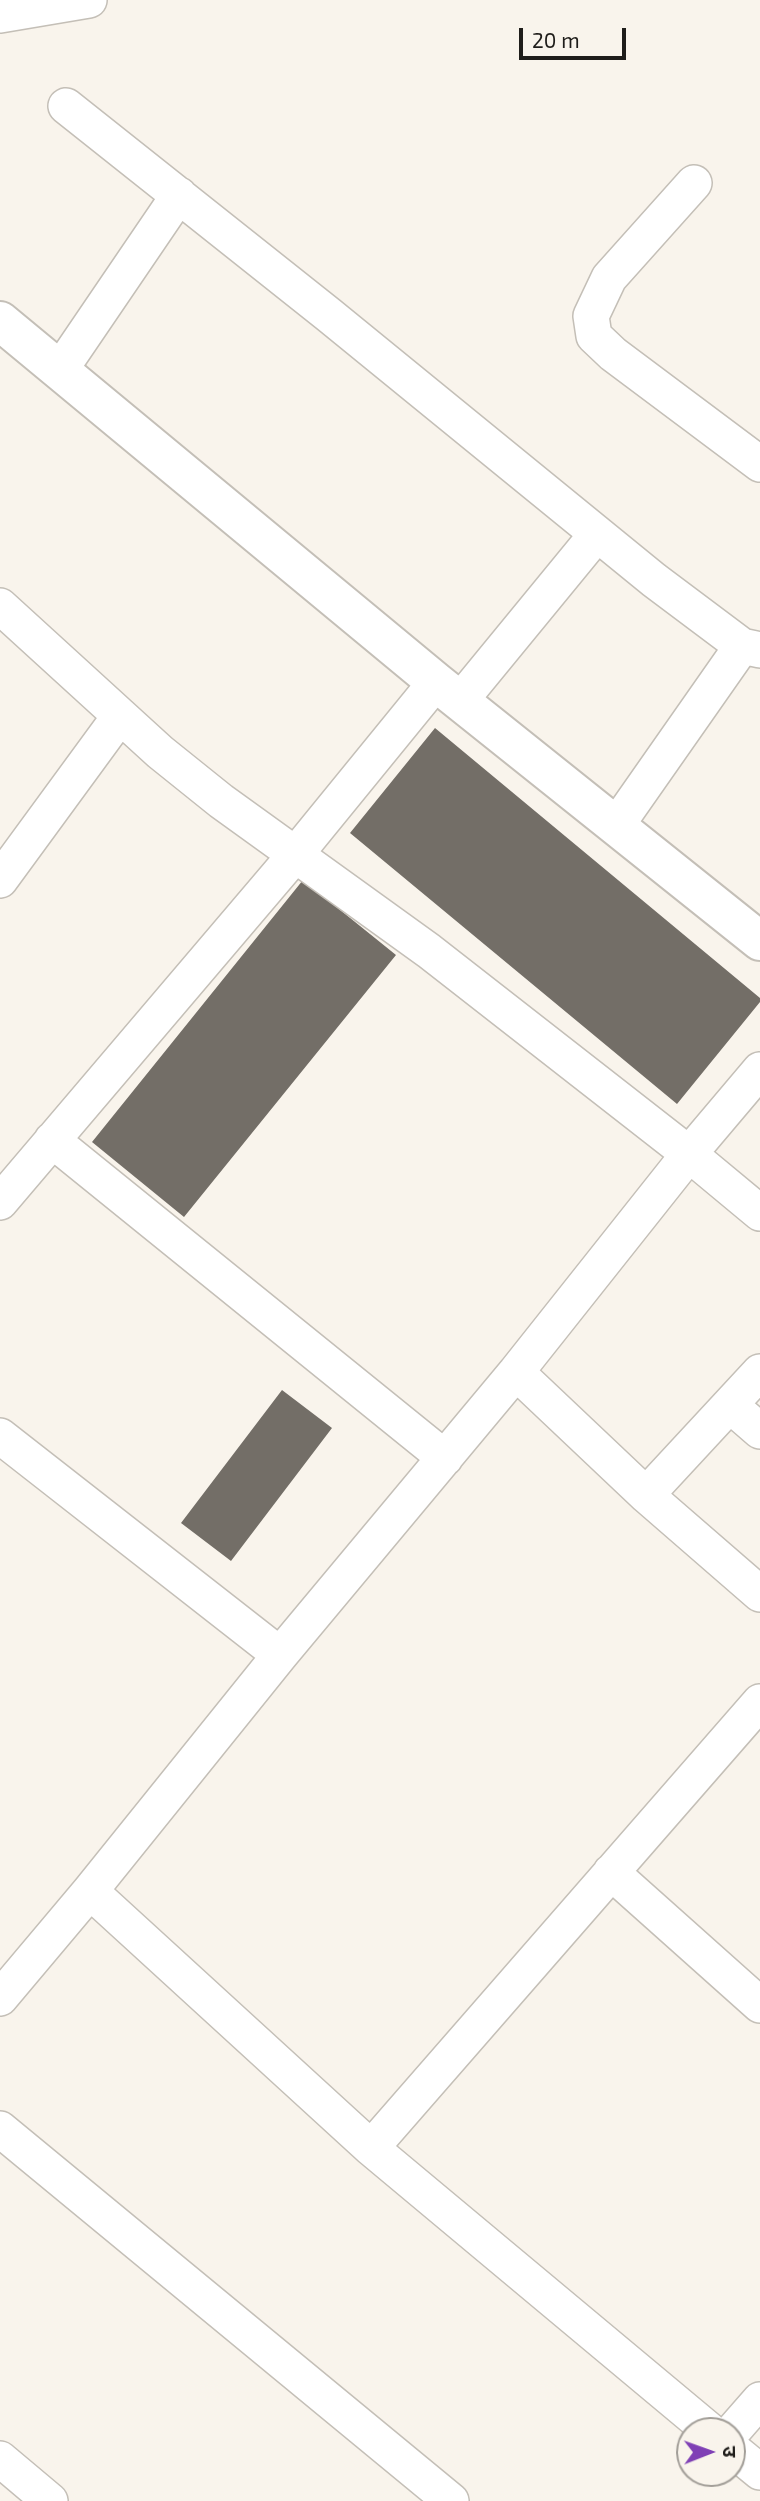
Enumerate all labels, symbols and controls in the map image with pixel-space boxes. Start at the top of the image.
scale bar [522,14,629,58]
text: 20 m [532,27,580,52]
north arrow [676,2417,746,2487]
text: उ [719,2446,742,2457]

